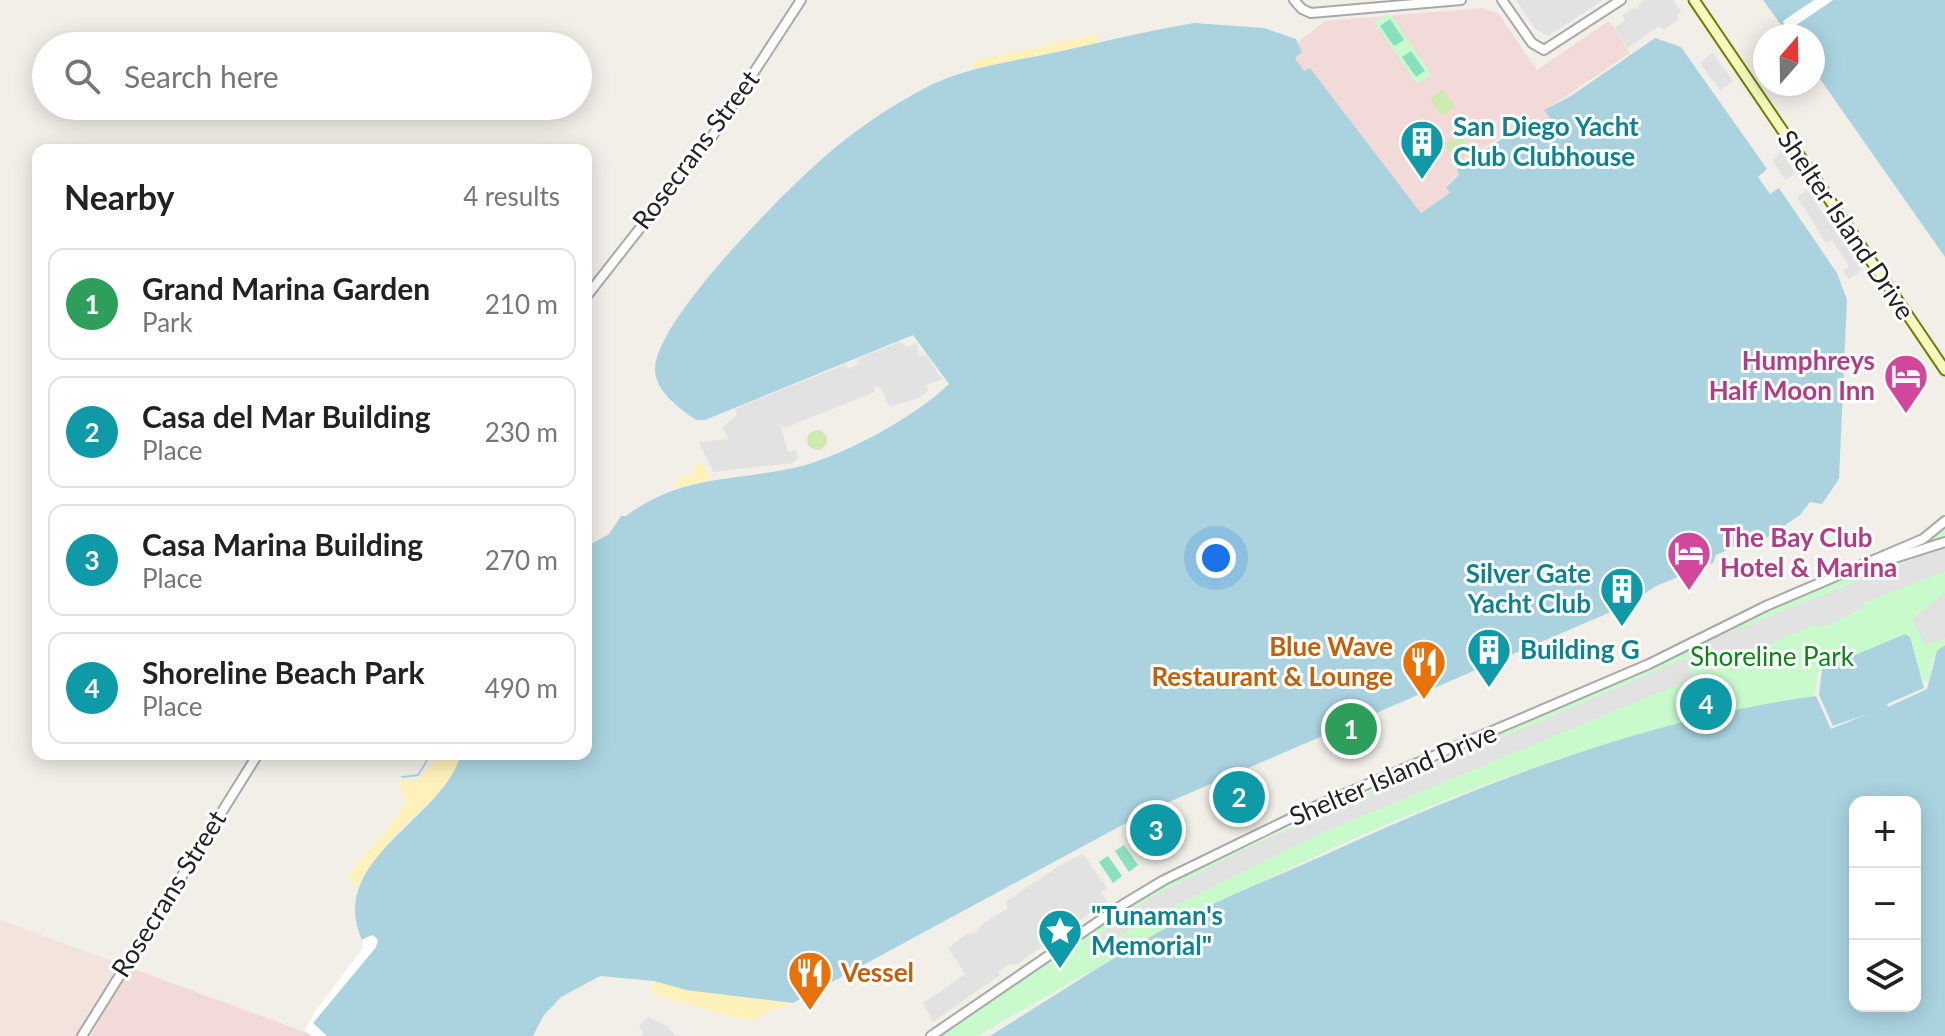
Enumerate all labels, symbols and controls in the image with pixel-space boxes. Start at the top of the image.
north arrow [1753,24,1825,96]
search box [32,32,592,120]
icon: search [60,54,104,98]
text: Search here [124,58,279,94]
street label: Rosecrans Street [625,63,766,235]
place label: San Diego Yacht Club Clubhouse [1453,110,1639,172]
building icon: San Diego Yacht Club Clubhouse [1398,118,1446,181]
street label: Shelter Island Drive [1772,124,1922,325]
text: Nearby [64,176,175,217]
text: 4 results [463,180,560,212]
text: Grand Marina Garden [142,270,430,306]
text: 1 [84,288,100,320]
text: 210 m [485,288,558,320]
text: Park [142,306,193,338]
place label: Humphreys Half Moon Inn [1709,344,1875,406]
hotel icon: Humphreys Half Moon Inn [1882,352,1930,415]
text: Casa del Mar Building [142,398,430,434]
text: 2 [84,416,100,448]
text: 230 m [485,416,558,448]
text: Place [142,434,203,466]
place label: The Bay Club Hotel & Marina [1720,521,1897,583]
text: Casa Marina Building [142,526,423,562]
hotel icon: The Bay Club Hotel & Marina [1665,529,1713,592]
your location [1196,538,1236,578]
text: 3 [84,544,100,576]
text: 270 m [485,544,558,576]
place label: Silver Gate Yacht Club [1466,557,1591,619]
text: Place [142,562,203,594]
building icon: Silver Gate Yacht Club [1598,565,1646,628]
building icon: Building G [1465,626,1513,689]
place label: Blue Wave Restaurant & Lounge [1152,630,1393,692]
place label: Building G [1520,633,1640,665]
restaurant icon: Blue Wave Restaurant & Lounge [1400,638,1448,701]
park label: Shoreline Park [1690,640,1855,672]
text: Shoreline Beach Park [142,654,425,690]
text: 4 [84,672,100,704]
text: 490 m [485,672,558,704]
pin: 4 [1680,674,1732,734]
text: Place [142,690,203,722]
pin: 1 [1325,699,1377,759]
street label: Shelter Island Drive [1284,716,1501,832]
pin: 2 [1213,767,1265,827]
map controls [1849,796,1921,1012]
button: + [1849,796,1921,868]
pin: 3 [1130,800,1182,860]
street label: Rosecrans Street [104,804,233,983]
button: − [1849,868,1921,940]
place label: "Tunaman's Memorial" [1091,899,1223,961]
place icon: "Tunaman's Memorial" [1036,907,1084,970]
button: layers [1849,940,1921,1012]
restaurant icon: Vessel [786,949,834,1012]
place label: Vessel [840,956,914,988]

